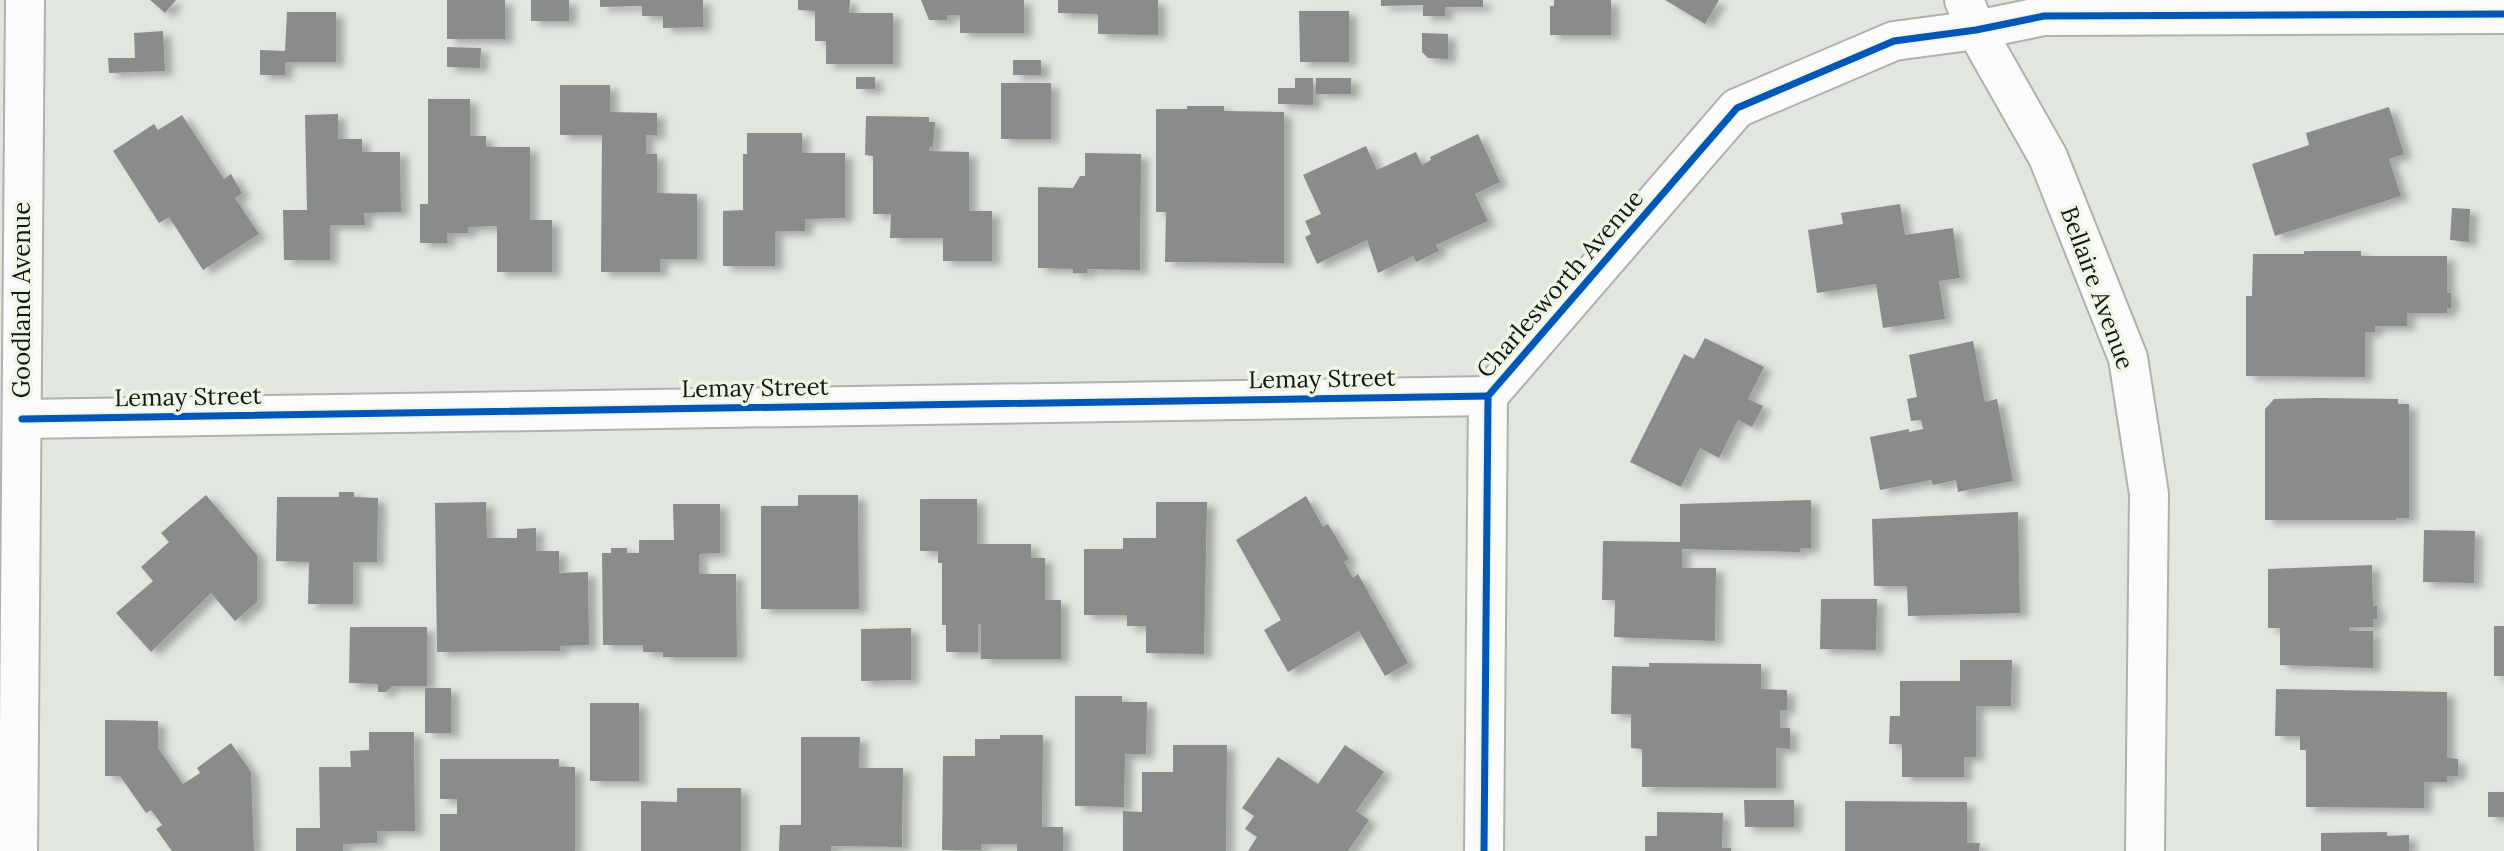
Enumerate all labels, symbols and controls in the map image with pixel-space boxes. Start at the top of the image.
street label: Charlesworth Avenue [1469,183,1650,384]
street label: Goodland Avenue [6,202,37,398]
street label: Bellaire Avenue [2054,202,2141,374]
street label: Lemay Street [1248,362,1397,395]
street label: Lemay Street [681,371,830,404]
street label: Lemay Street [114,380,263,413]

